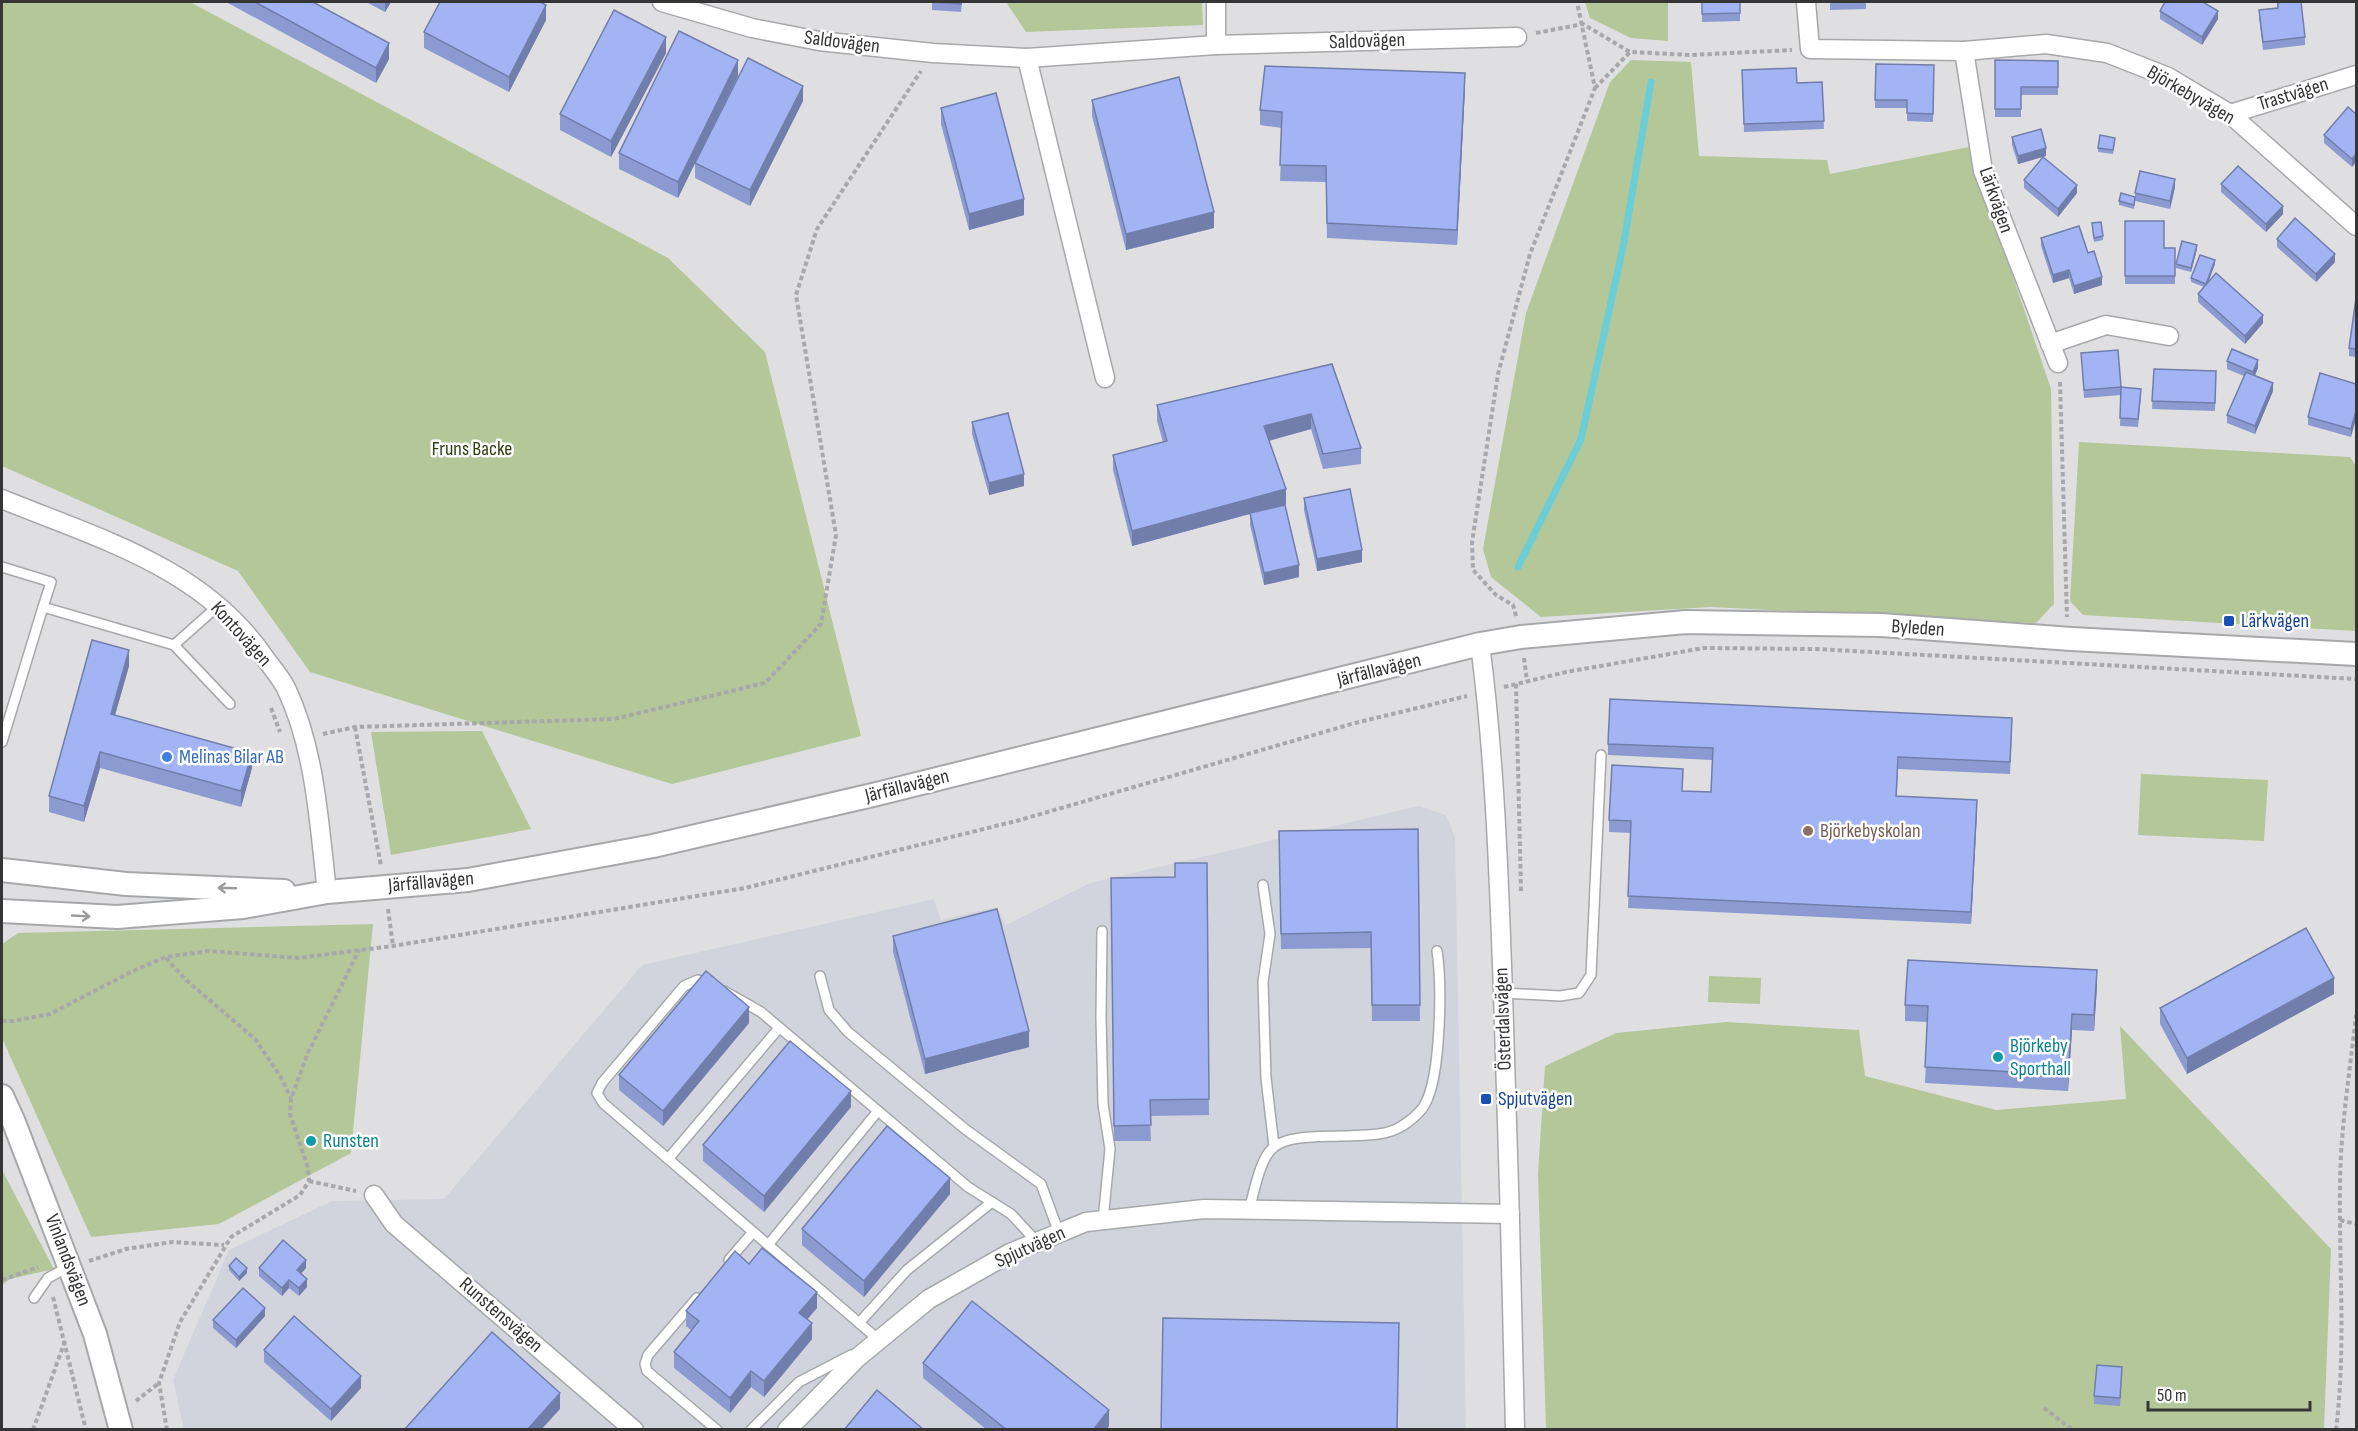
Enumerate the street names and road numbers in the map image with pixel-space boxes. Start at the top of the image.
street label: Saldovägen [803,25,881,59]
street label: Saldovägen [1329,28,1405,54]
street label: Björkebyvägen [2143,60,2239,130]
street label: Trastvägen [2255,72,2331,116]
street label: Lärkvägen [1974,164,2018,236]
street label: Kontovägen [206,596,276,672]
street label: Byleden [1891,614,1945,642]
street label: Järfällavägen [1334,648,1423,692]
street label: Järfällavägen [862,764,951,808]
street label: Järfällavägen [386,866,475,898]
street label: Österdalsvägen [1489,967,1517,1071]
street label: Vinlandsvägen [40,1211,96,1309]
street label: Spjutvägen [991,1221,1069,1273]
street label: Runstensvägen [454,1272,548,1358]

